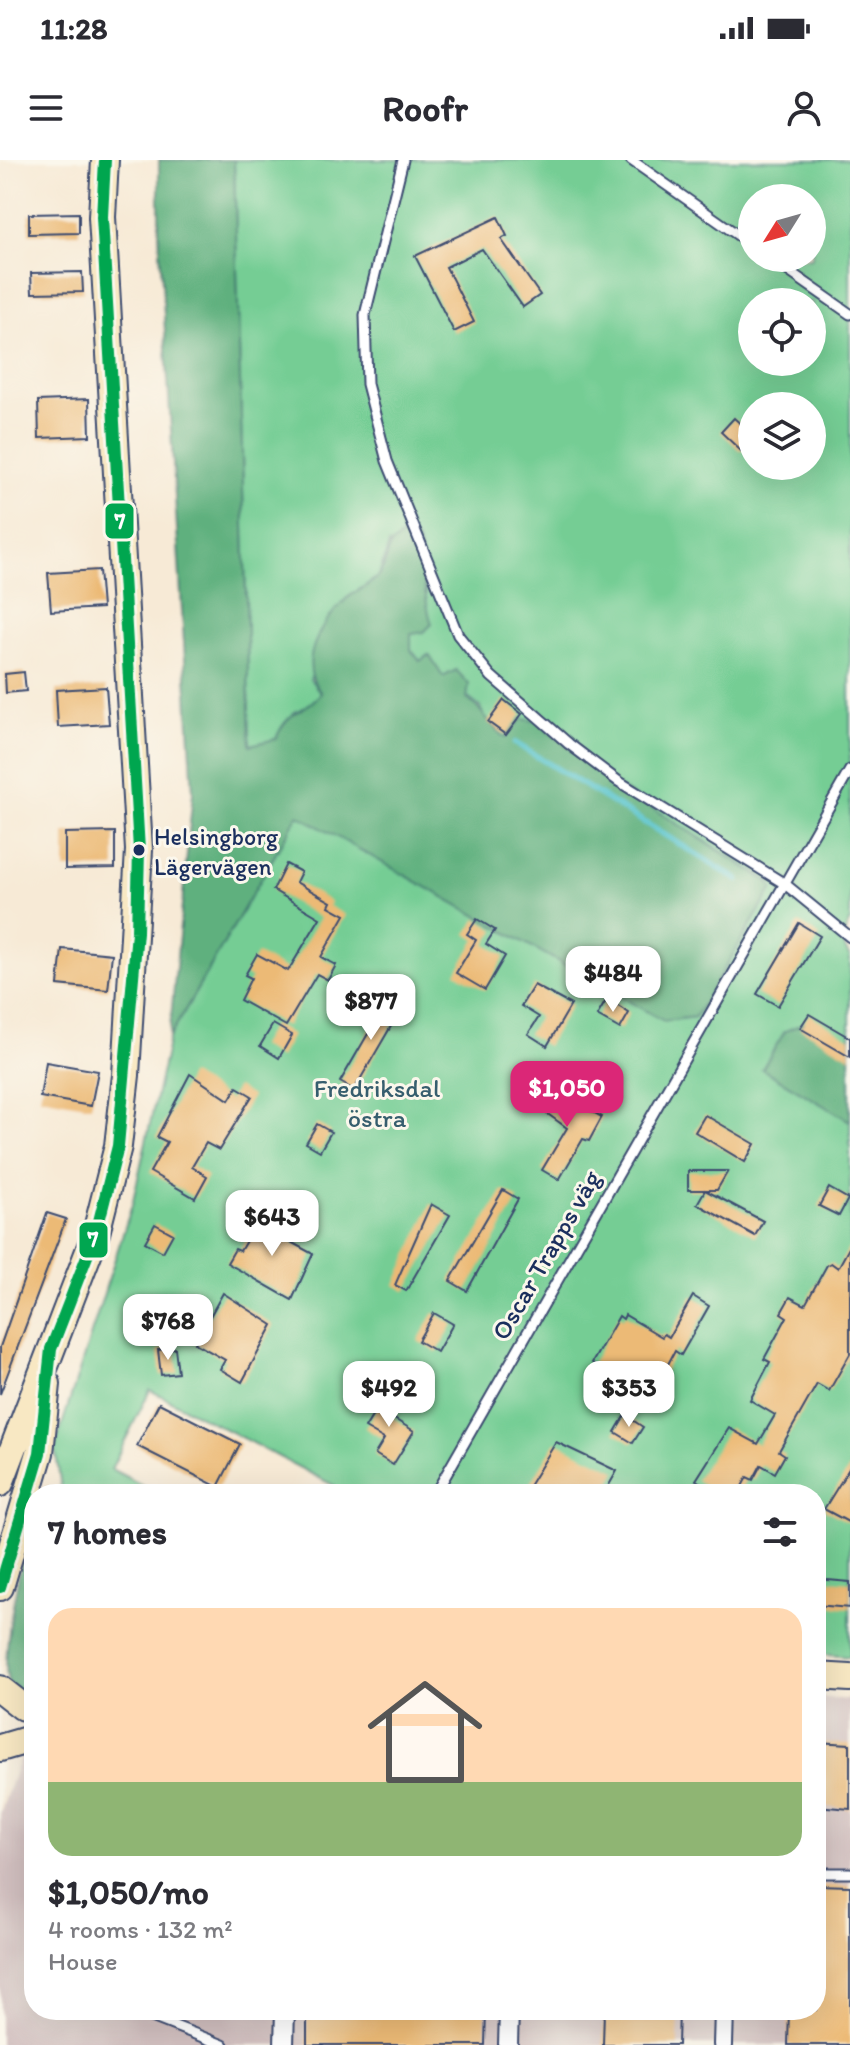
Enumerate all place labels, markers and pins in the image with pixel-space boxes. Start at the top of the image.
place label: Helsingborg Lägervägen [154,822,279,881]
marker: Helsingborg Lägervägen [131,842,147,858]
pin: $484 [566,946,660,1014]
pin: $877 [324,974,418,1042]
pin: $1,050 [502,1061,632,1129]
pin: $643 [225,1190,319,1258]
pin: $768 [121,1294,215,1362]
pin: $492 [342,1361,436,1429]
pin: $353 [582,1361,676,1429]

